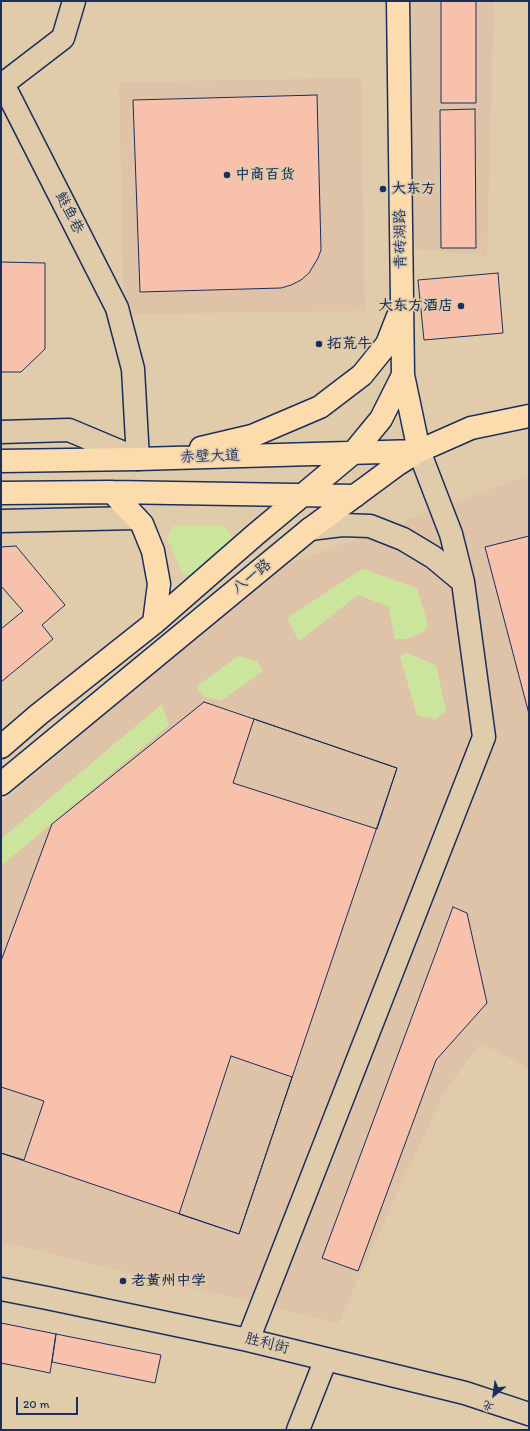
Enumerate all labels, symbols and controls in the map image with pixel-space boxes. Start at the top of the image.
place label: 中商百货 [235,166,295,184]
marker: 中商百货 [222,170,232,180]
place label: 大东方 [391,180,436,198]
marker: 大东方 [378,184,388,194]
street label: 鲢鱼巷 [51,189,87,237]
street label: 青砖湖路 [391,209,411,269]
place label: 大东方酒店 [378,297,453,315]
marker: 大东方酒店 [456,301,466,311]
place label: 拓荒牛 [327,335,372,353]
marker: 拓荒牛 [314,339,324,349]
street label: 赤壁大道 [180,447,240,467]
street label: 八一路 [229,556,275,598]
place label: 老黄州中学 [131,1272,206,1290]
marker: 老黄州中学 [118,1276,128,1286]
street label: 胜利街 [243,1330,291,1358]
north arrow [474,1375,514,1415]
scale bar [18,1389,80,1415]
text: 20 m [23,1397,50,1411]
text: 北 [480,1398,496,1414]

